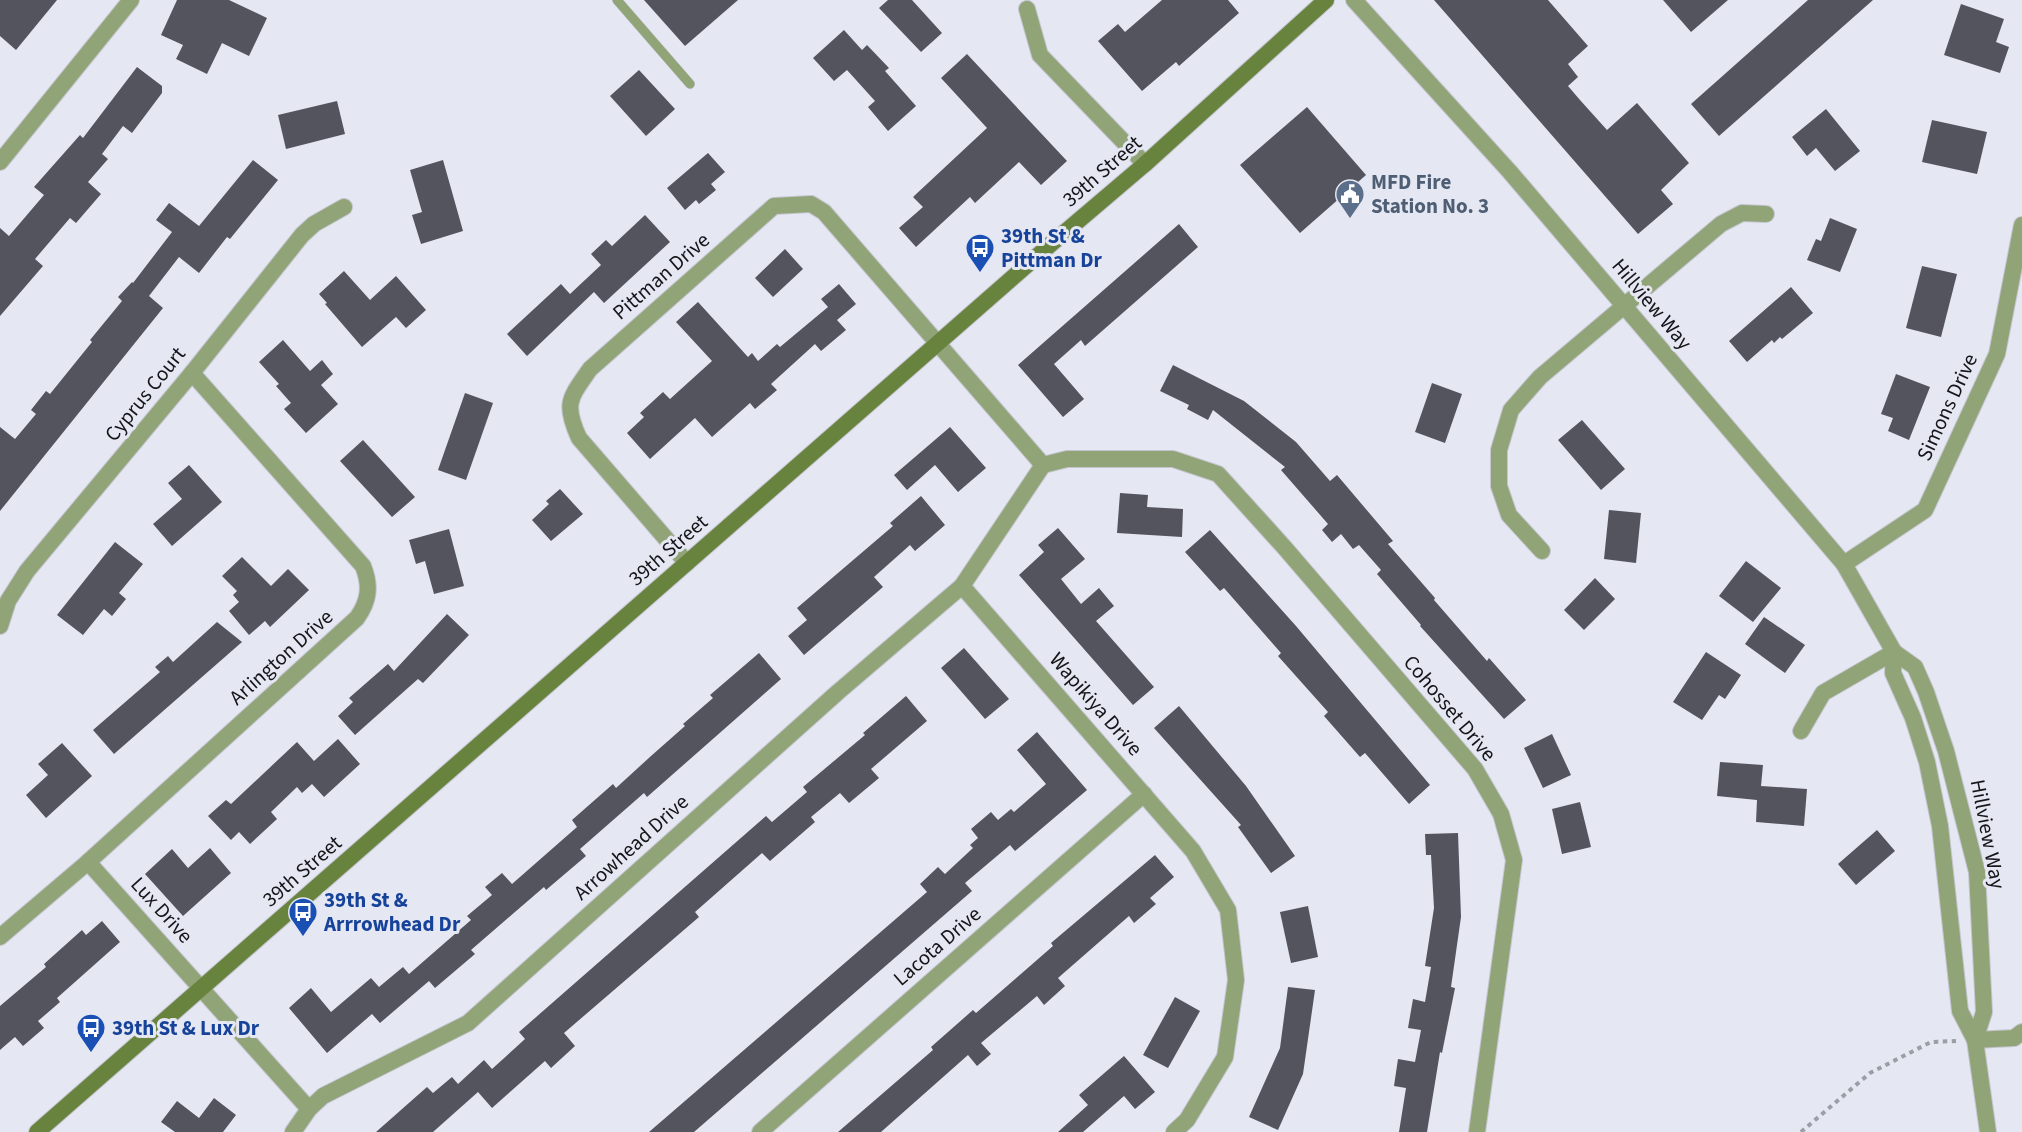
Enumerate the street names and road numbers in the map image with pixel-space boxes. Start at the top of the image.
street label: 39th Street [1056,128,1148,214]
street label: Pittman Drive [606,225,716,327]
street label: Hillview Way [1605,252,1699,356]
street label: Cyprus Court [97,340,193,448]
street label: Simons Drive [1909,348,1985,466]
street label: 39th Street [622,507,714,593]
street label: Arlington Drive [222,602,340,712]
street label: Wapikiya Drive [1042,646,1150,762]
street label: Cohosset Drive [1396,648,1504,768]
street label: Hillview Way [1963,777,2013,891]
street label: Arrowhead Drive [567,787,695,907]
street label: 39th Street [256,828,348,914]
street label: Lux Drive [124,870,200,950]
street label: Lacota Drive [886,899,988,993]

